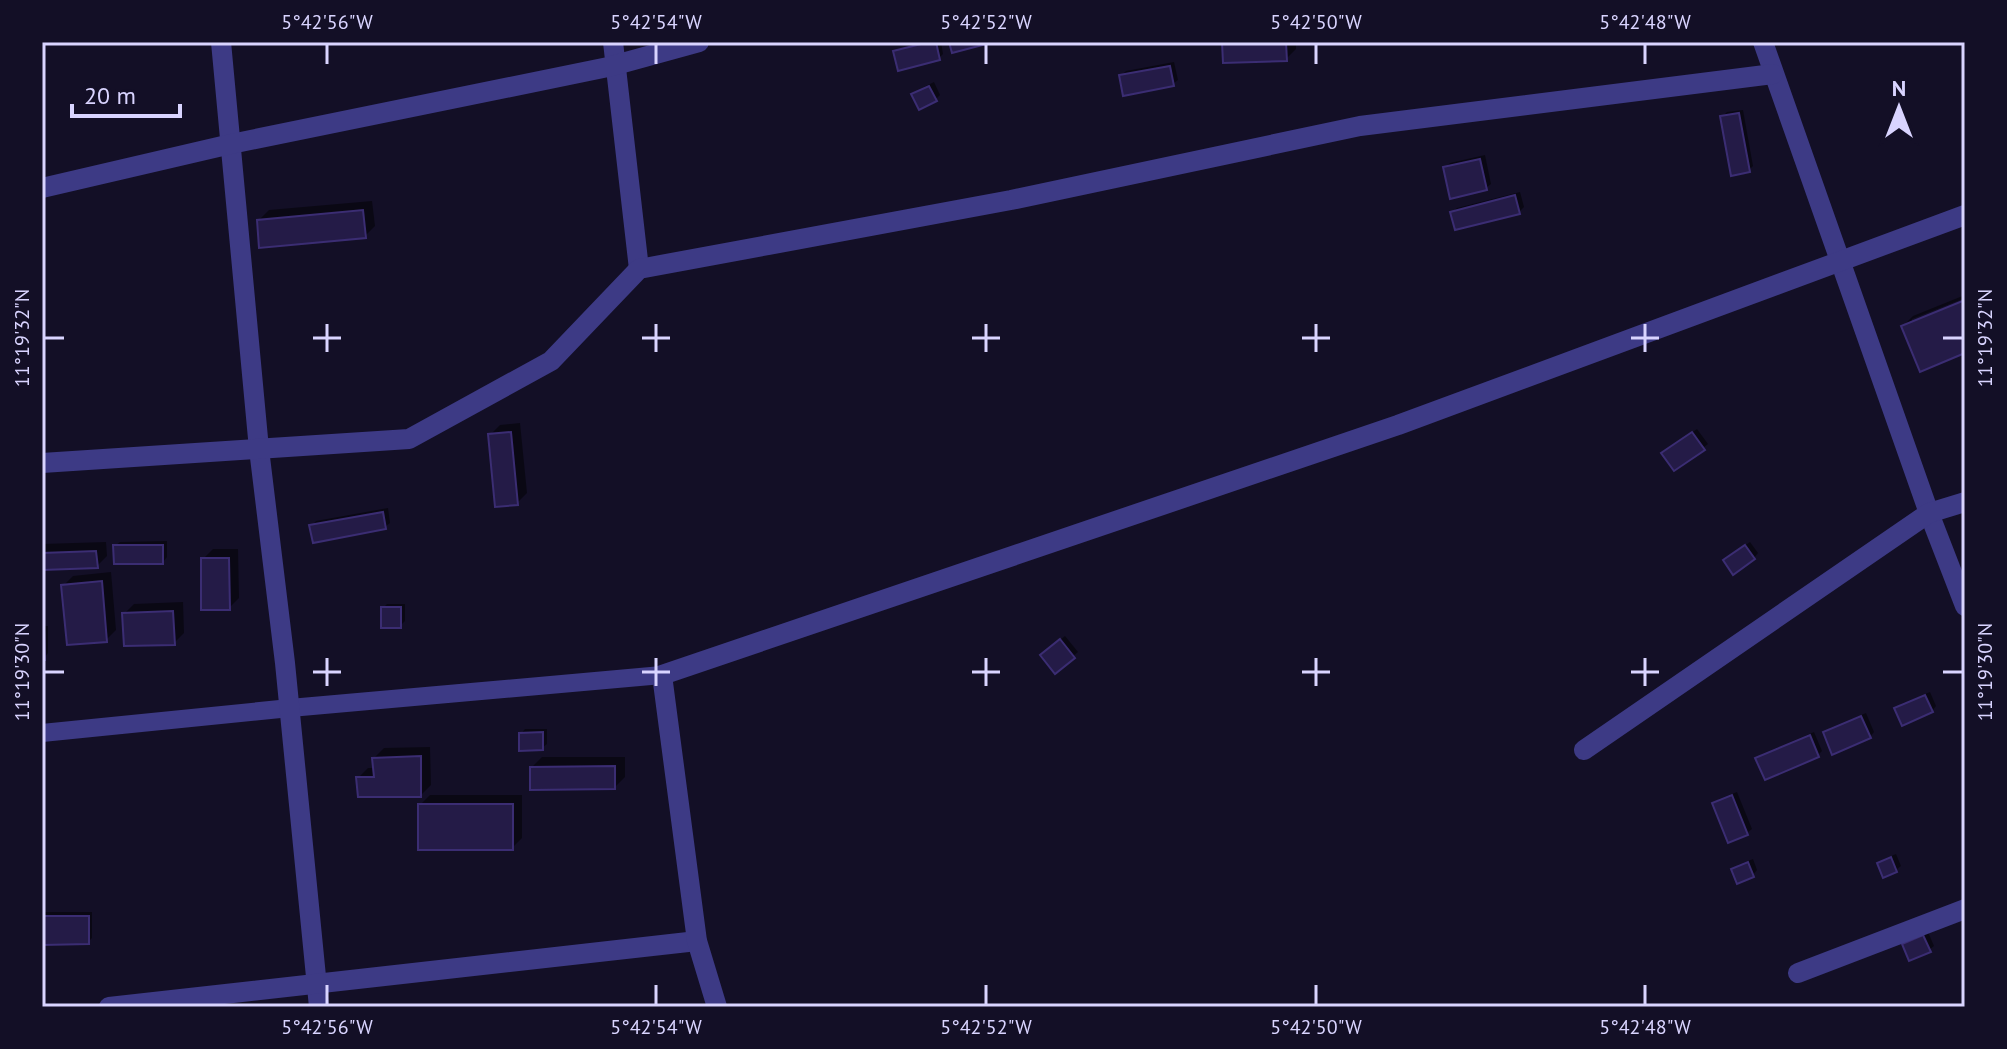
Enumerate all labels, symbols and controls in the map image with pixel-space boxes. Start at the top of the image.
text: 5°42'56"W [281,9,373,35]
text: 5°42'54"W [610,9,702,35]
text: 5°42'52"W [940,9,1032,35]
text: 5°42'50"W [1270,9,1362,35]
text: 5°42'48"W [1599,9,1691,35]
scale bar [72,68,180,118]
north arrow [1859,68,1939,148]
text: N [1892,74,1906,102]
text: 20 m [84,80,136,111]
text: 11°19'32"N [9,289,35,387]
text: 11°19'32"N [1972,289,1998,387]
text: 11°19'30"N [9,623,35,721]
text: 11°19'30"N [1972,623,1998,721]
text: 5°42'56"W [281,1014,373,1040]
text: 5°42'54"W [610,1014,702,1040]
text: 5°42'52"W [940,1014,1032,1040]
text: 5°42'50"W [1270,1014,1362,1040]
text: 5°42'48"W [1599,1014,1691,1040]

